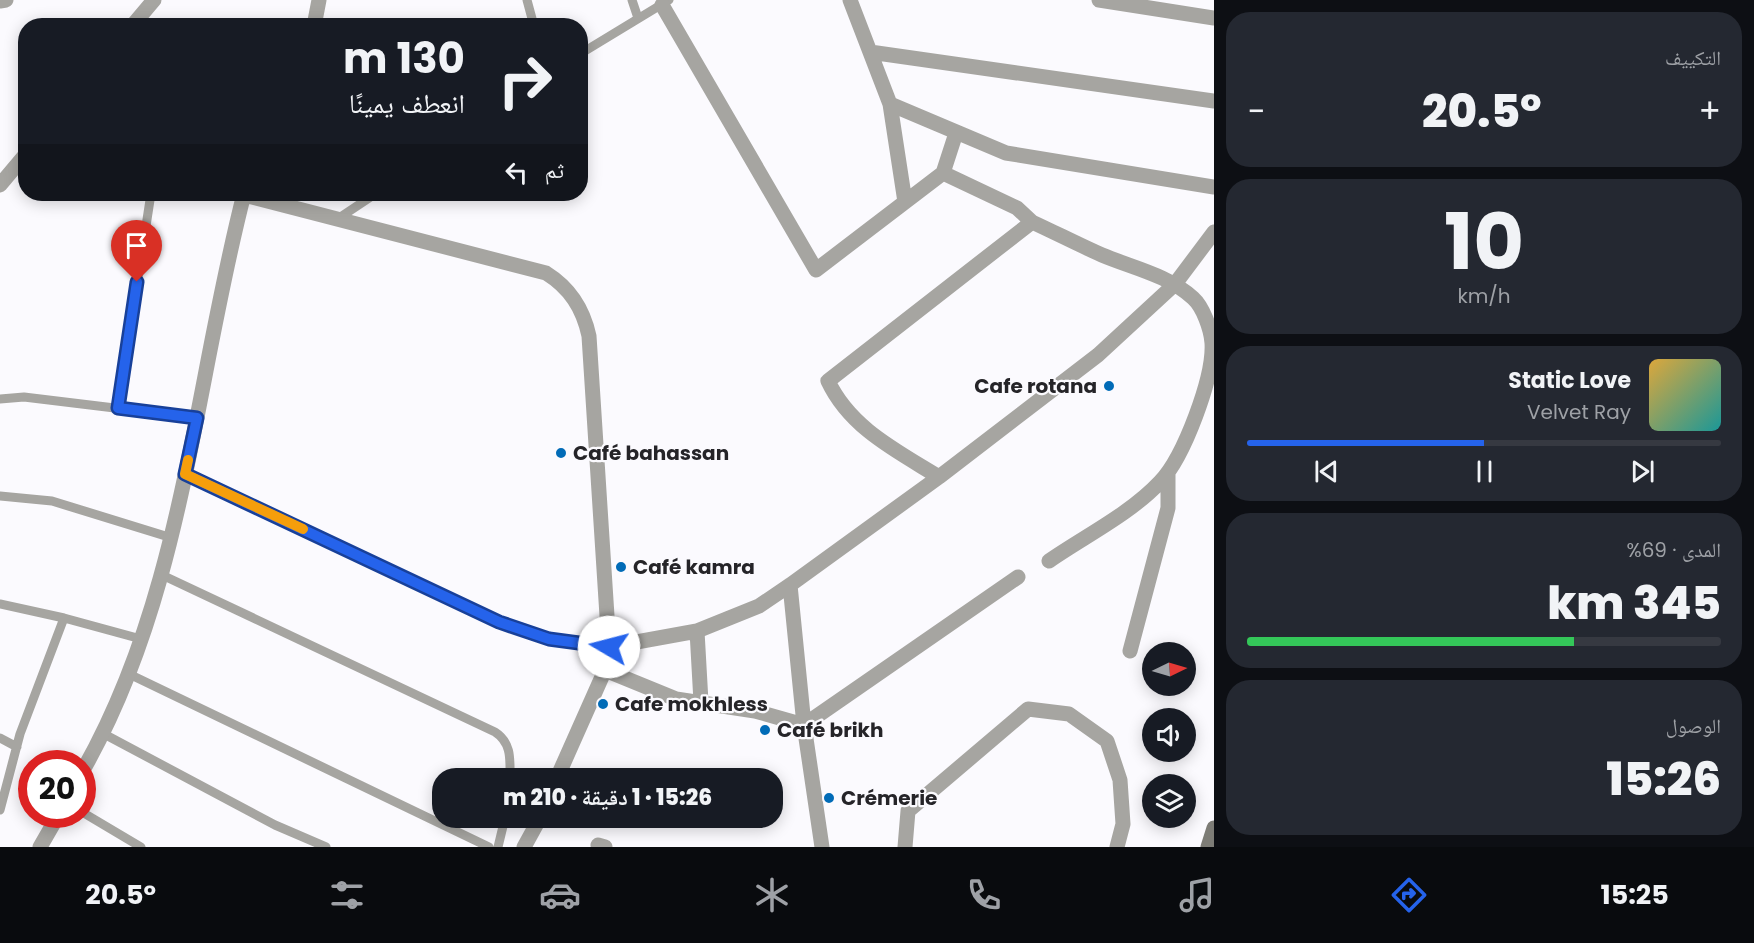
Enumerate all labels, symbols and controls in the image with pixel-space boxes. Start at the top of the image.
text: 130 m [343,29,465,88]
icon: right [486,42,564,120]
text: التكييف [1665,44,1721,72]
text: 20.5° [1422,80,1542,143]
text: انعطف يمينًا [349,85,465,122]
text: − [1247,88,1265,135]
text: + [1698,88,1721,135]
text: ثم [545,155,564,186]
icon: left [500,156,533,189]
text: 10 [1444,187,1524,296]
pin [111,220,162,282]
icon: arrive [120,229,153,262]
text: km/h [1457,282,1511,310]
text: Static Love [1508,365,1631,396]
place label: Cafe rotana [974,372,1097,400]
marker: Cafe rotana [1102,379,1116,393]
text: Velvet Ray [1527,398,1631,426]
place label: Café bahassan [573,439,729,467]
marker: Café bahassan [554,446,568,460]
icon: previous [1310,455,1343,488]
icon: pause [1468,455,1501,488]
icon: next [1626,455,1659,488]
text: المدى · 69% [1626,536,1721,564]
place label: Café kamra [633,553,755,581]
marker: Café kamra [614,560,628,574]
text: 345 km [1547,572,1721,635]
position arrow [577,615,641,679]
north arrow [1142,642,1196,696]
map controls [1142,642,1196,828]
place label: Cafe mokhless [615,690,768,718]
marker: Cafe mokhless [596,697,610,711]
button: sound [1142,708,1196,762]
text: الوصول [1666,712,1721,740]
place label: Café brikh [777,716,883,744]
marker: Café brikh [758,723,772,737]
text: 15:26 [1606,748,1721,811]
speed limit sign: 20 [18,750,96,828]
button: layers [1142,774,1196,828]
text: 15:26 · 1 دقيقة · 210 m [503,782,712,813]
place label: Crémerie [841,784,937,812]
marker: Crémerie [822,791,836,805]
icon: filters [326,874,368,916]
icon: car [539,874,581,916]
icon: climate [751,874,793,916]
icon: phone [963,874,1005,916]
icon: music [1176,874,1218,916]
icon: directions [1388,874,1430,916]
text: 20.5° [85,876,156,913]
text: 15:25 [1600,876,1669,913]

